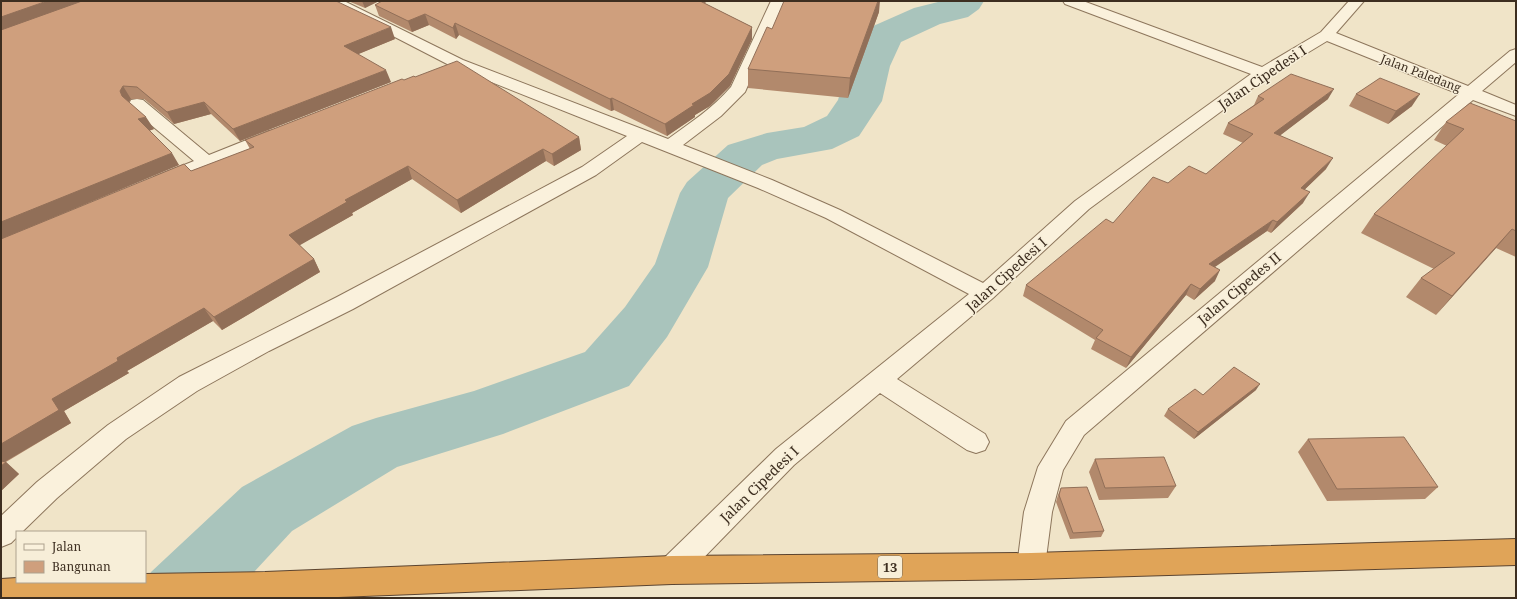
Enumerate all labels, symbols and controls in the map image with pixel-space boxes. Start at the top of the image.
street label: Jalan Cipedesi I [1213,40,1310,114]
street label: Jalan Paledang [1377,50,1464,96]
street label: Jalan Cipedesi I [961,233,1050,316]
street label: Jalan Cipedes II [1193,248,1285,329]
street label: Jalan Cipedesi I [715,442,802,527]
legend [16,531,146,583]
text: Jalan [51,538,82,555]
road number: 13 [878,556,902,578]
text: Bangunan [52,558,111,575]

